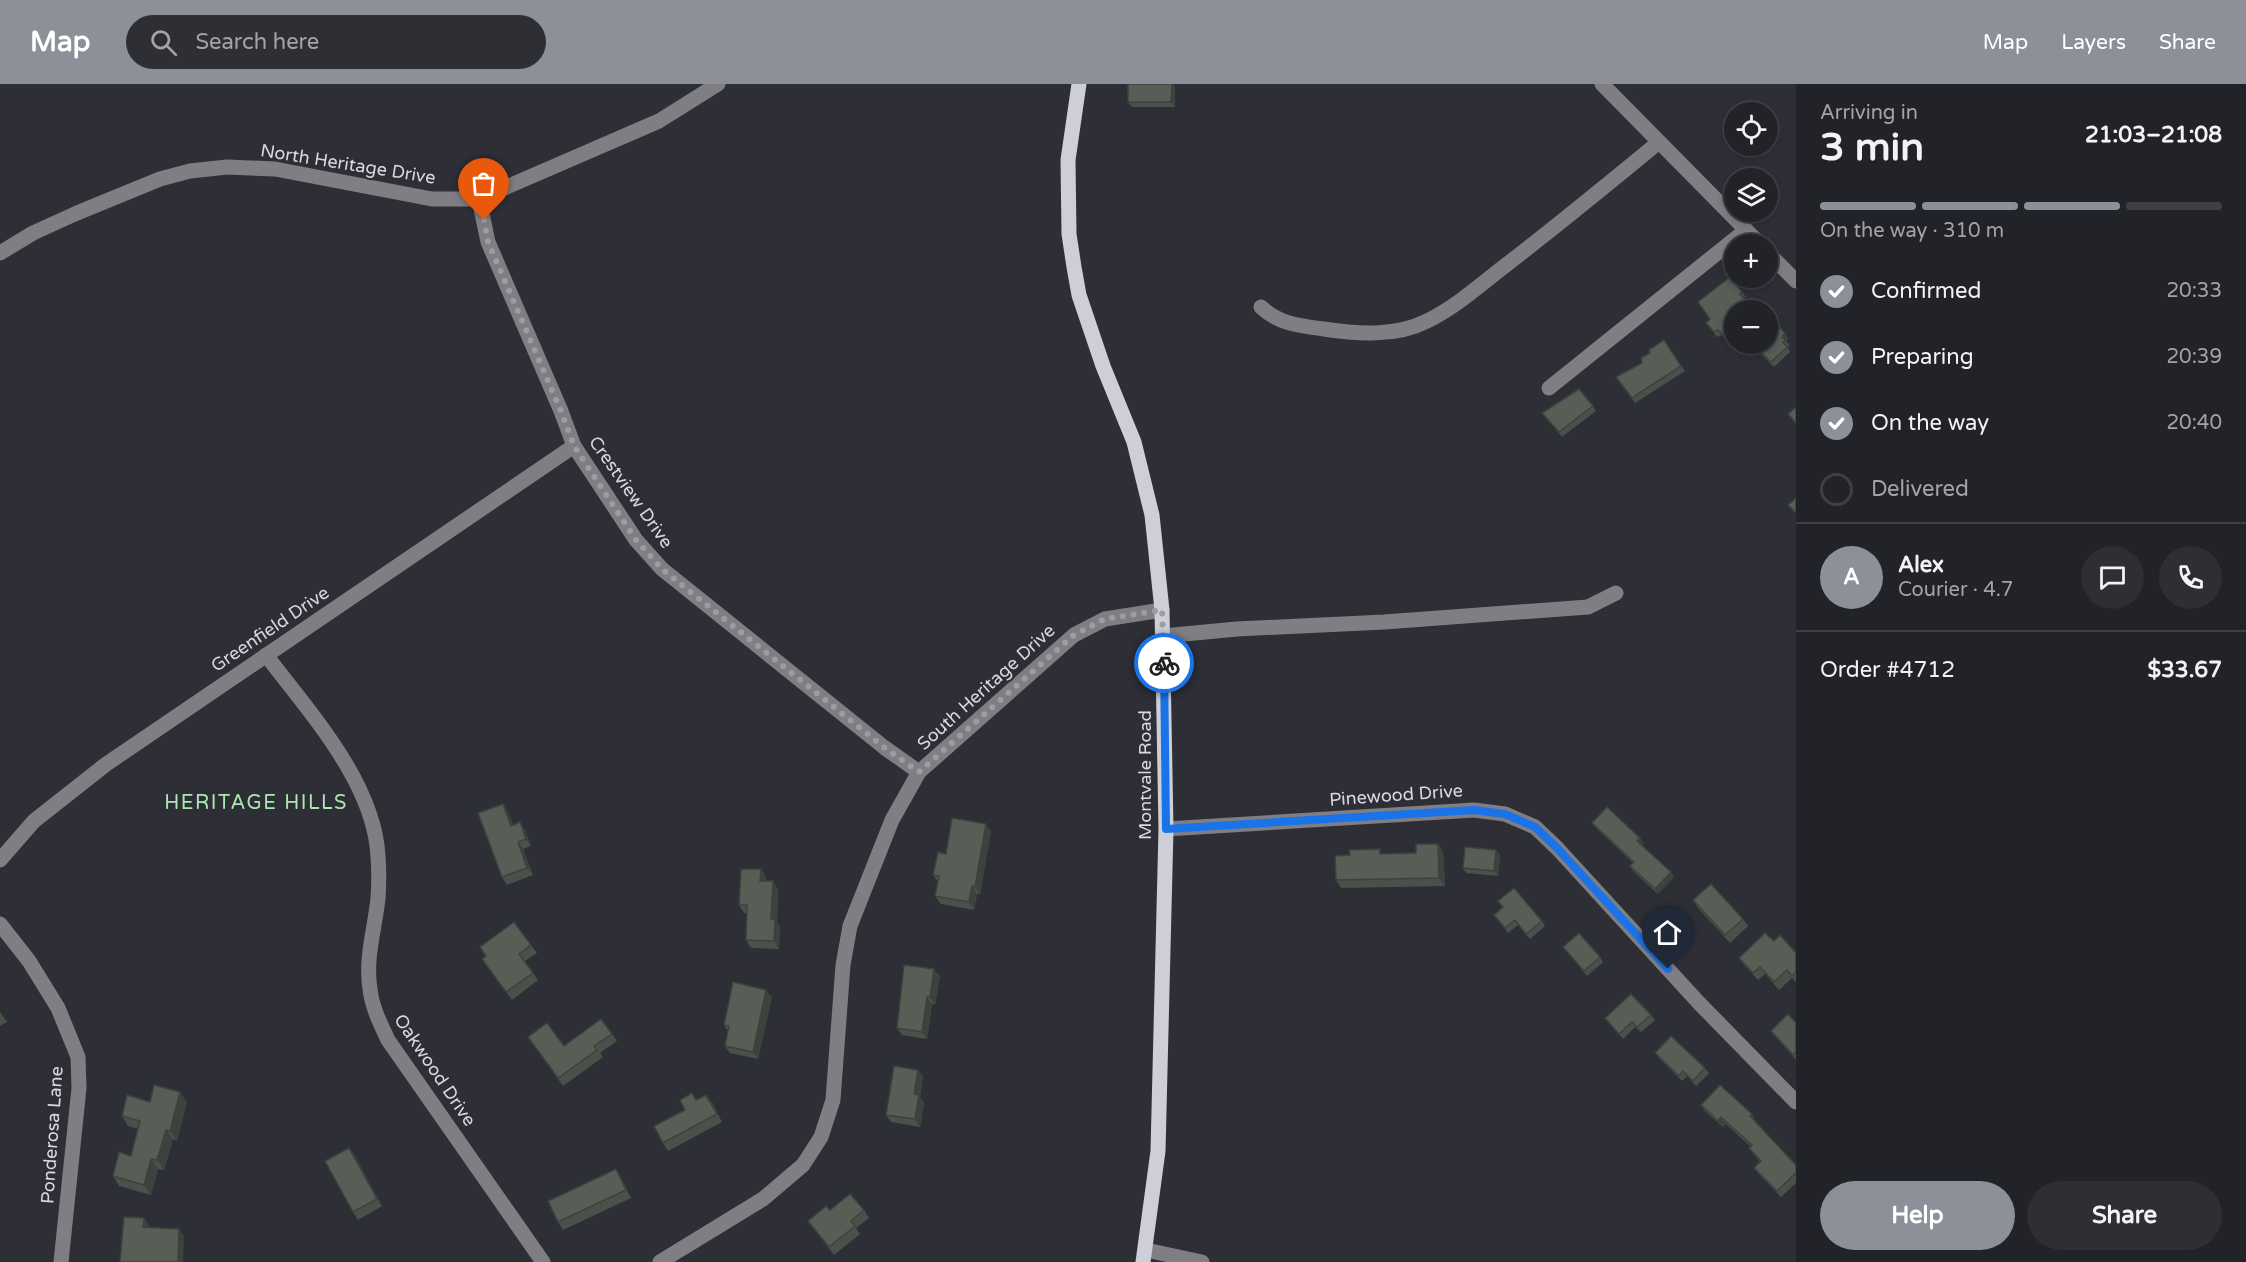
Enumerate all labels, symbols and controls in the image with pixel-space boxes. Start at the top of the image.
search box [126,15,546,69]
text: Map [30,25,90,59]
icon: search [147,26,180,59]
text: Search here [195,29,319,55]
text: Map [1983,30,2028,55]
text: Layers [2061,30,2126,55]
text: Share [2159,30,2216,55]
text: Arriving in [1820,101,1918,125]
map controls [1724,102,1778,354]
button: locate [1724,102,1778,156]
text: 21:03–21:08 [2085,122,2222,148]
text: 3 min [1820,124,1924,171]
street label: North Heritage Drive [259,139,437,189]
pin [458,158,509,220]
icon: bag [467,167,500,200]
button: layers [1724,168,1778,222]
text: On the way · 310 m [1820,219,2004,243]
button: + [1724,234,1778,288]
icon: check [1820,275,1853,308]
text: Confirmed [1871,278,1981,304]
text: 20:33 [2167,279,2222,303]
button: − [1724,300,1778,354]
icon: check [1820,341,1853,374]
text: Preparing [1871,344,1974,370]
text: 20:39 [2167,345,2222,369]
icon: check [1820,407,1853,440]
text: On the way [1871,410,1989,436]
text: 20:40 [2167,411,2222,435]
street label: Crestview Drive [584,432,678,552]
text: Delivered [1871,476,1969,502]
button: chat [2081,546,2144,609]
button: phone [2159,546,2222,609]
text: Alex [1898,552,1944,578]
text: A [1843,564,1860,590]
text: Courier · 4.7 [1898,578,2013,602]
street label: Greenfield Drive [207,581,333,677]
street label: South Heritage Drive [913,619,1059,755]
courier [1134,633,1194,693]
icon: bike [1148,647,1181,680]
text: Order #4712 [1820,657,1955,683]
text: $33.67 [2147,657,2222,683]
street label: Montvale Road [1134,710,1156,840]
street label: Pinewood Drive [1328,779,1464,811]
district label: HERITAGE HILLS [164,791,348,815]
pin [1642,907,1693,969]
icon: home [1651,916,1684,949]
street label: Oakwood Drive [389,1010,481,1130]
street label: Ponderosa Lane [36,1065,68,1205]
button: Help [1820,1181,2015,1250]
button: Share [2027,1181,2222,1250]

